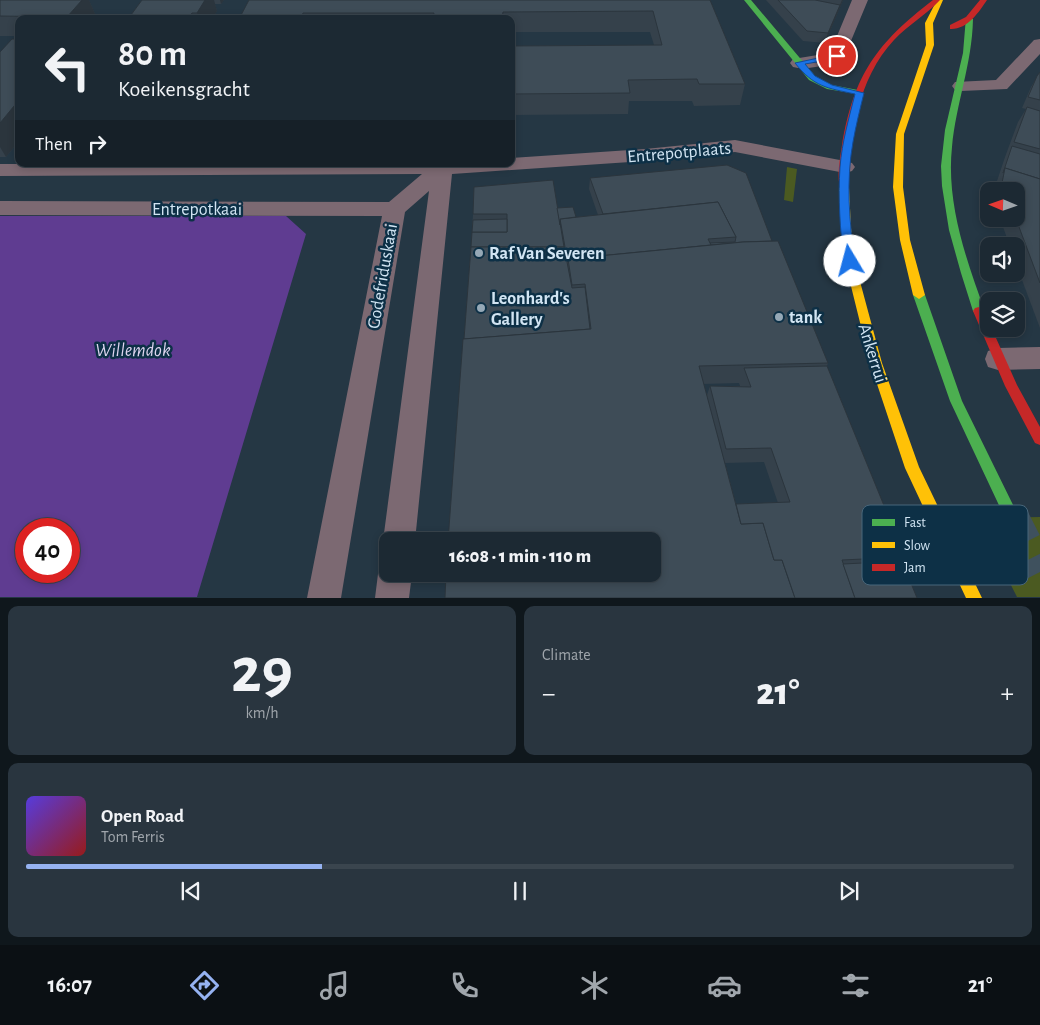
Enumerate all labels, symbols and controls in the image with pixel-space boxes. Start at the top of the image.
icon: left [35,35,100,100]
pin [816,35,858,77]
text: 80 m [118,37,187,72]
icon: arrive [823,42,851,70]
text: Koeikensgracht [118,78,250,100]
icon: right [83,130,111,158]
text: Then [35,135,73,154]
street label: Entrepotplaats [626,139,732,166]
north arrow [980,182,1025,228]
map controls [980,182,1025,337]
street label: Entrepotkaai [152,201,242,219]
street label: Godefriduskaai [365,222,401,330]
position arrow [823,234,875,286]
button: sound [980,237,1025,282]
place label: Raf Van Severen [489,245,605,263]
marker: Raf Van Severen [473,247,485,259]
place label: Leonhard's Gallery [491,290,570,329]
button: layers [980,292,1025,337]
marker: Leonhard's Gallery [475,302,487,314]
place label: tank [789,309,822,327]
marker: tank [773,311,785,323]
street label: Ankerrui [855,322,890,385]
water label: Willemdok [95,341,171,360]
legend [862,505,1028,585]
text: Fast [904,516,926,530]
speed limit sign: 40 [15,518,80,583]
text: Slow [904,539,931,553]
text: 16:08 · 1 min · 110 m [449,547,591,566]
text: Jam [904,561,926,575]
text: 29 [231,639,293,704]
text: Climate [542,647,591,663]
text: 21° [756,674,800,712]
text: − [542,680,555,708]
text: + [1001,680,1014,708]
text: km/h [245,705,279,721]
text: Open Road [101,807,184,826]
text: Tom Ferris [101,829,165,845]
icon: previous [177,877,205,905]
icon: pause [506,877,534,905]
icon: next [835,877,863,905]
icon: directions [187,968,222,1003]
icon: music [317,968,352,1003]
icon: phone [447,968,482,1003]
icon: climate [577,968,612,1003]
icon: car [707,968,742,1003]
icon: filters [838,968,873,1003]
text: 16:07 [48,974,92,996]
text: 21° [968,974,992,996]

